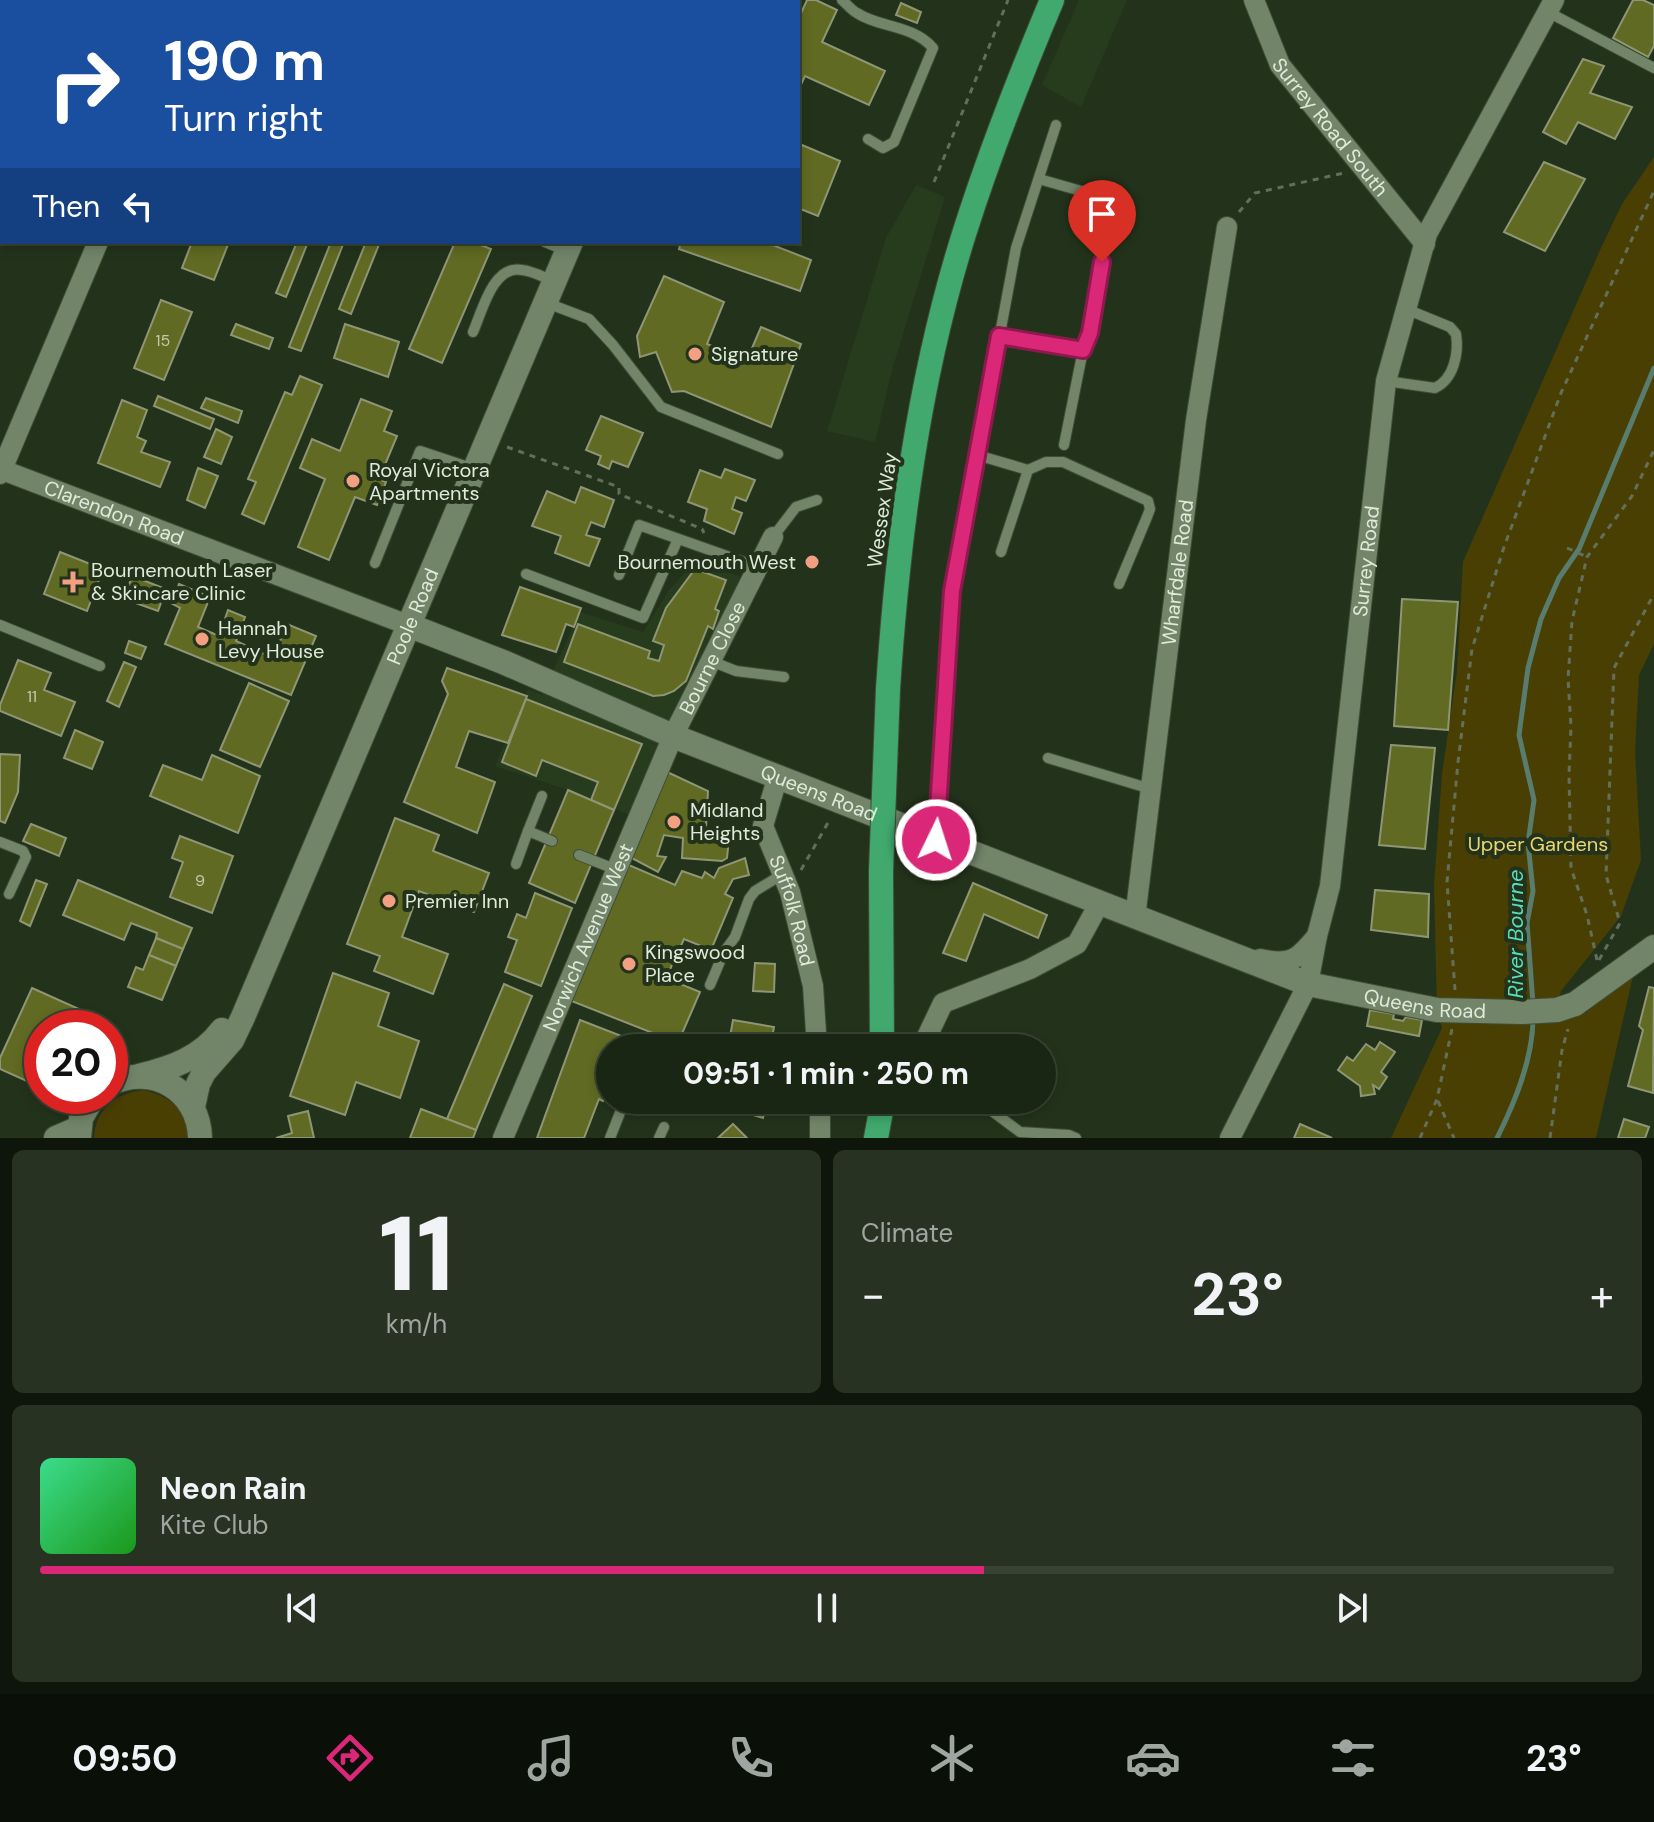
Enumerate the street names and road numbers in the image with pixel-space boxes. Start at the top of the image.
street label: Surrey Road South [1266,52,1394,202]
street label: Wessex Way [861,451,903,569]
street label: Clarendon Road [40,474,187,551]
street label: Wharfdale Road [1155,498,1199,647]
street label: Surrey Road [1347,504,1385,618]
street label: Poole Road [381,564,445,669]
street label: Bourne Close [673,597,752,719]
street label: Queens Road [757,758,881,827]
street label: Norwich Avenue West [537,839,639,1035]
street label: Suffolk Road [763,851,821,969]
street label: Queens Road [1362,983,1486,1024]

